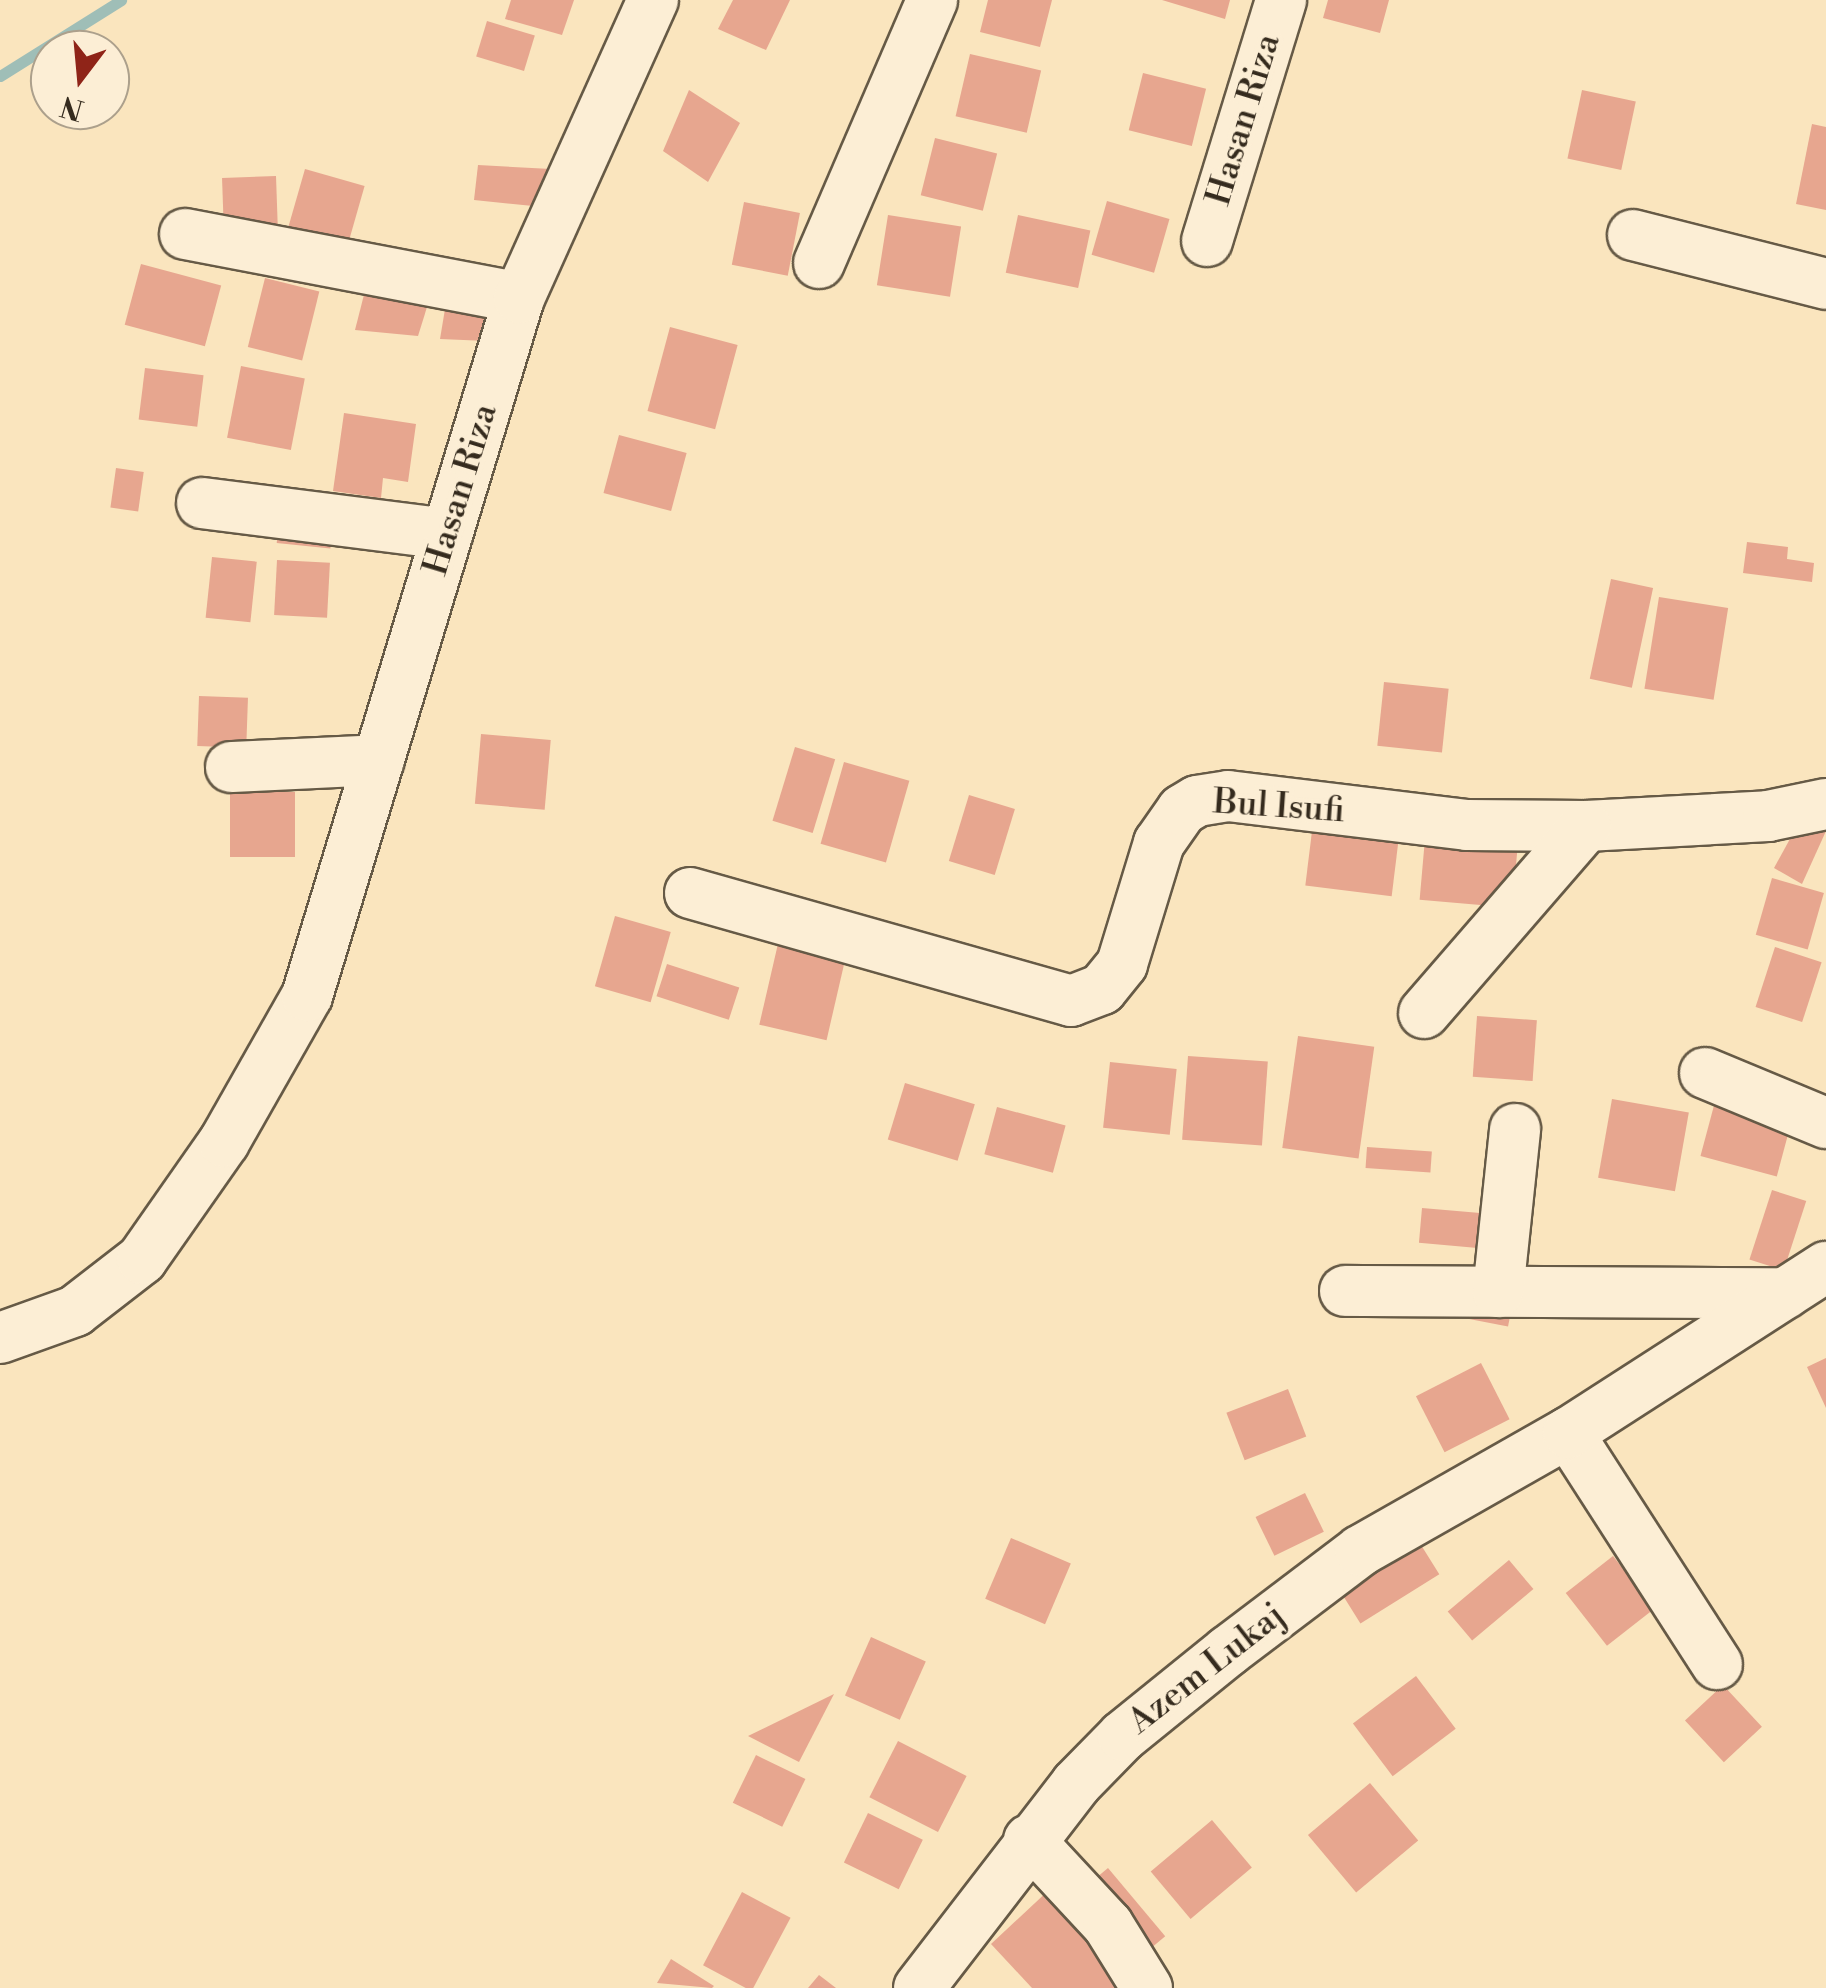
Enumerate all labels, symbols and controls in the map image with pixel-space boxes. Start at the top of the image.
street label: Hasan Riza [1198,29,1290,211]
north arrow [30,30,130,130]
text: N [57,88,88,127]
street label: Hasan Riza [415,399,507,581]
street label: Bul Isufi [1212,781,1346,833]
street label: Azem Lukaj [1120,1595,1294,1743]

